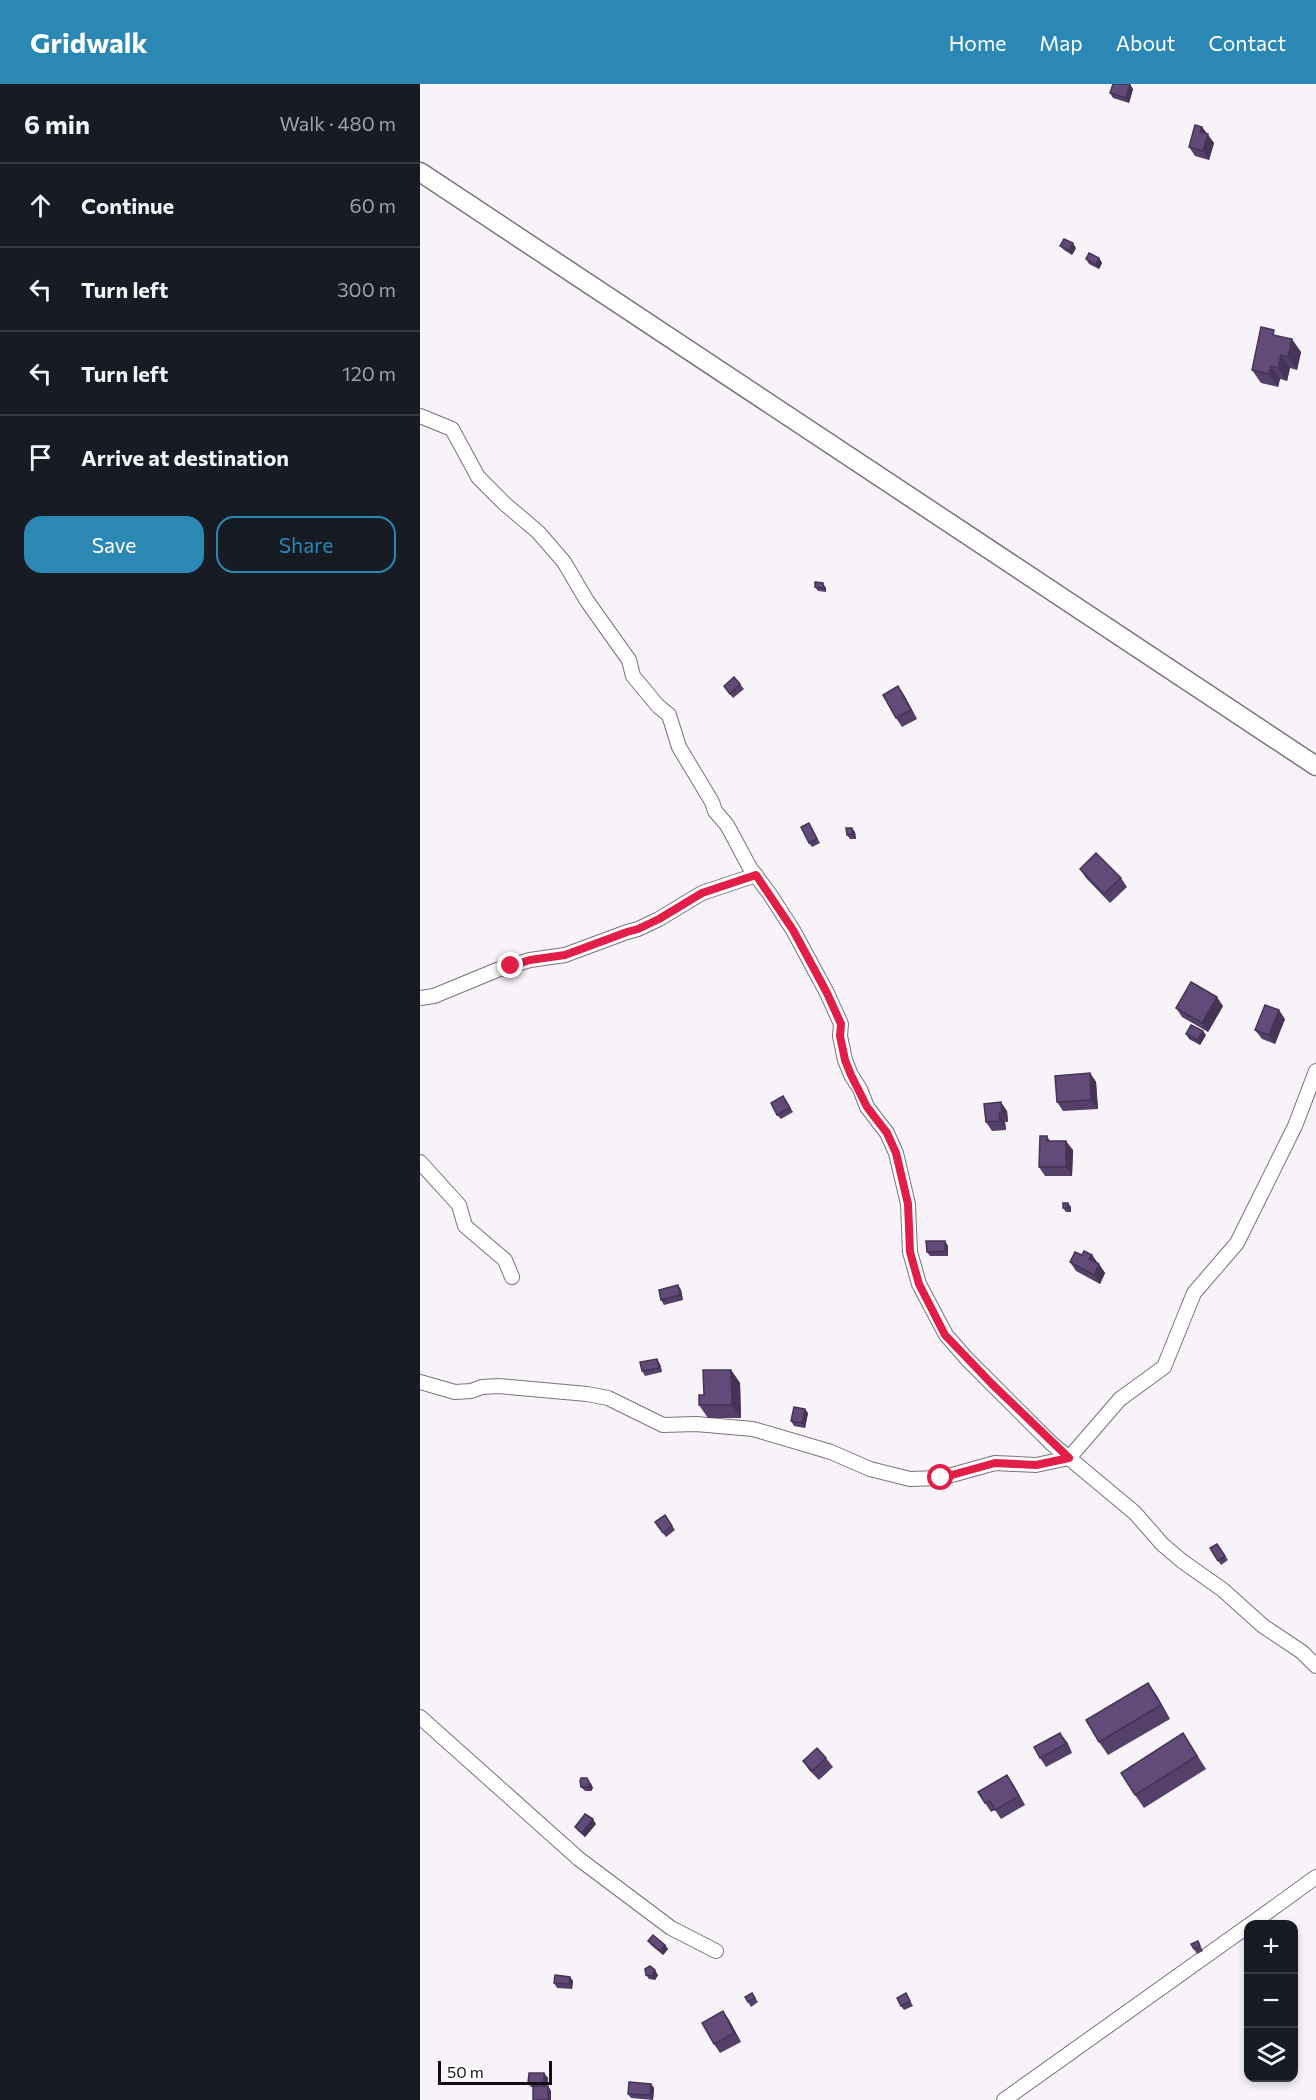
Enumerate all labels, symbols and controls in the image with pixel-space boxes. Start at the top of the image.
text: Gridwalk [30,25,148,59]
text: Home [949,30,1006,55]
text: Map [1039,30,1083,55]
text: About [1116,30,1175,55]
text: Contact [1208,30,1286,55]
text: 6 min [24,108,90,139]
text: Walk · 480 m [279,111,396,135]
icon: ahead [24,189,57,222]
text: Continue [81,192,174,219]
text: 60 m [350,193,396,217]
icon: left [24,273,57,306]
text: Turn left [81,276,168,303]
text: 300 m [337,277,396,301]
icon: left [24,357,57,390]
text: Turn left [81,360,168,387]
text: 120 m [342,361,396,385]
icon: arrive [24,441,57,474]
text: Arrive at destination [81,444,289,471]
button: Save [24,516,204,573]
button: Share [216,516,396,573]
route end [497,952,523,978]
route start [927,1464,953,1490]
map controls [1244,1920,1298,2082]
button: + [1244,1920,1298,1974]
button: − [1244,1974,1298,2028]
button: layers [1244,2028,1298,2082]
scale bar [438,2058,552,2086]
text: 50 m [447,2062,484,2081]

